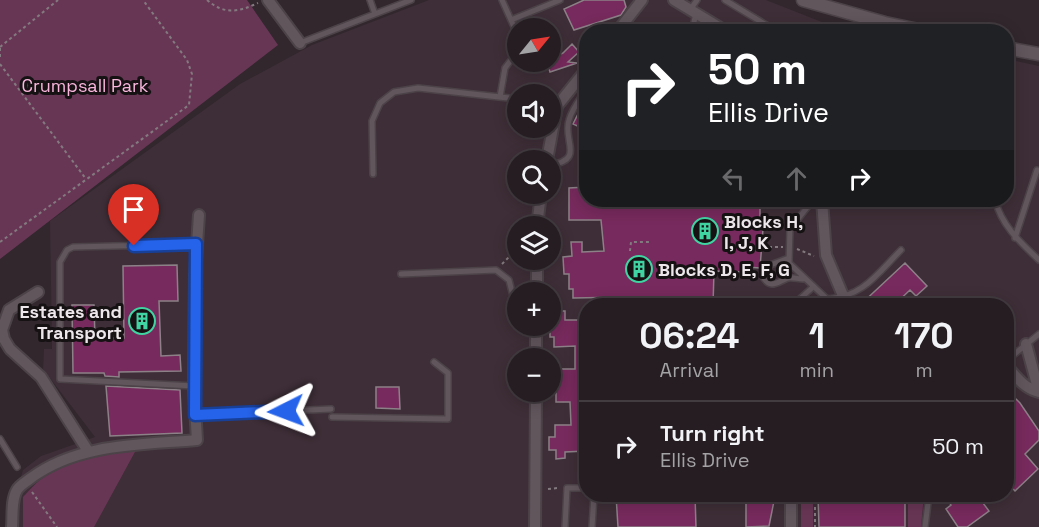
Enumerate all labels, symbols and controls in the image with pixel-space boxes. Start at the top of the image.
north arrow [507,18,561,72]
map controls [507,18,561,402]
text: 50 m [708,43,807,96]
icon: right [609,48,687,126]
park label: Crumpsall Park [21,74,149,97]
button: sound [507,84,561,138]
text: Ellis Drive [708,95,829,130]
button: search [507,150,561,204]
icon: left [717,162,750,195]
icon: ahead [780,162,813,195]
icon: right [843,162,876,195]
pin [108,184,159,246]
icon: arrive [117,193,150,226]
place label: Blocks H, I, J, K [724,210,803,254]
button: layers [507,216,561,270]
building icon: Blocks H, I, J, K [690,216,720,246]
building icon: Blocks D, E, F, G [624,254,654,284]
place label: Blocks D, E, F, G [658,258,790,281]
button: + [507,282,561,336]
place label: Estates and Transport [20,300,122,344]
building icon: Estates and Transport [127,306,157,336]
text: 06:24 [639,313,739,359]
text: 1 [809,313,825,359]
text: 170 [894,313,954,359]
button: − [507,348,561,402]
text: Arrival [660,357,719,383]
text: min [800,357,834,383]
text: m [915,357,933,383]
position arrow [254,379,318,443]
text: Turn right [660,419,765,447]
icon: right [609,430,642,463]
text: 50 m [932,432,984,460]
text: Ellis Drive [660,447,750,473]

